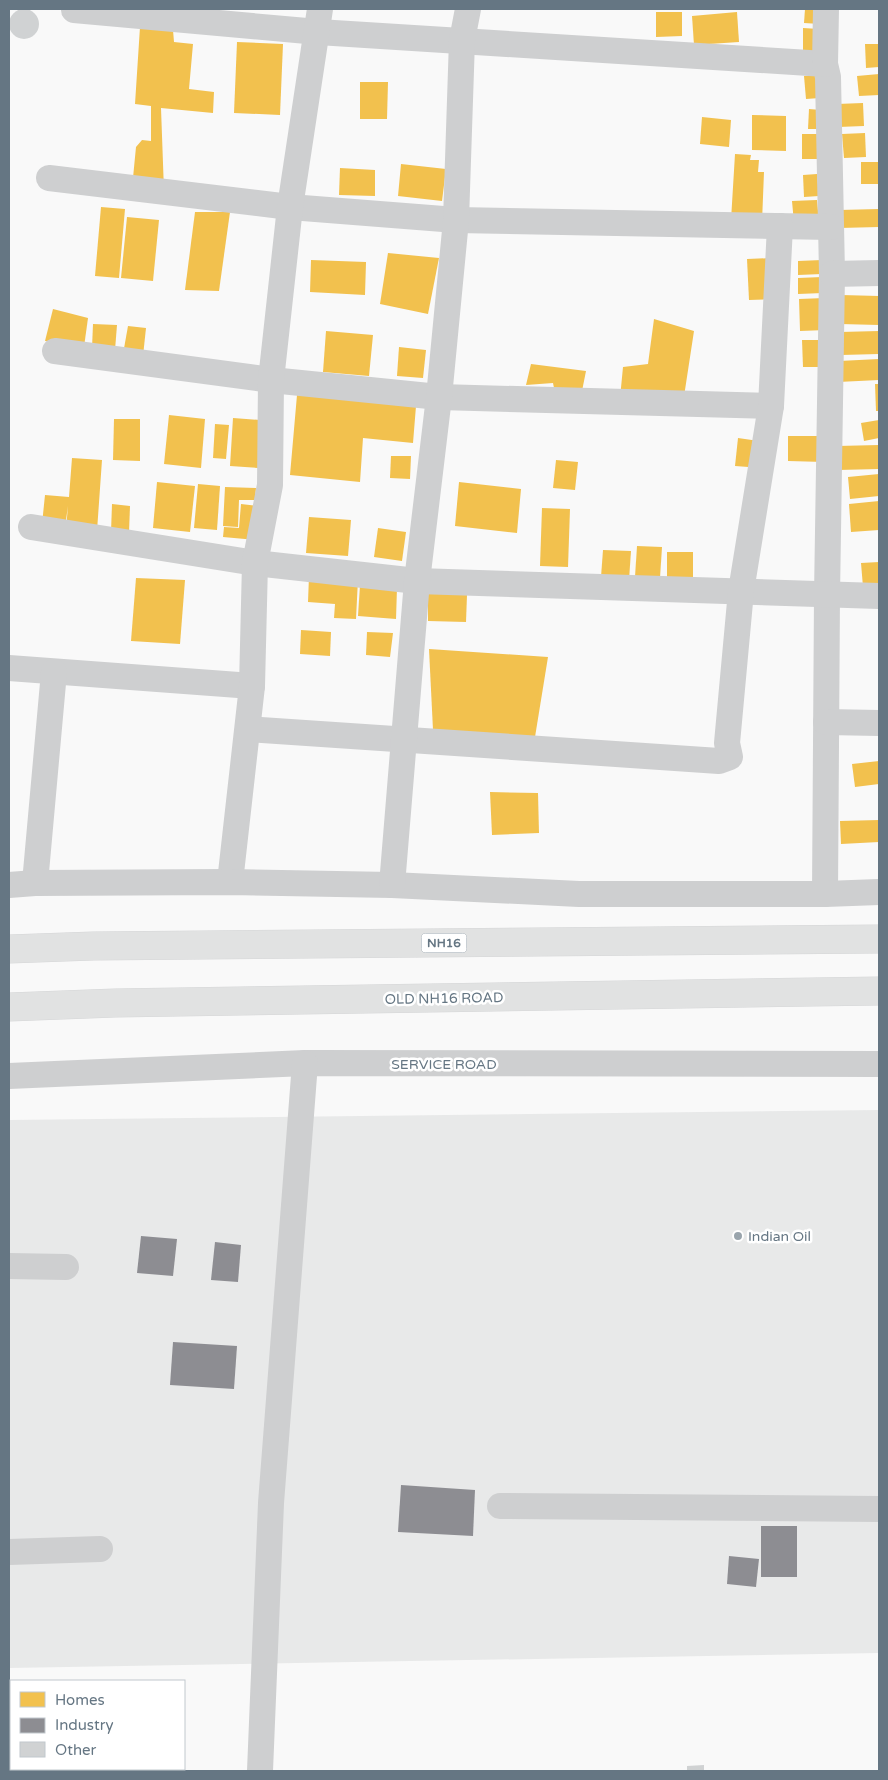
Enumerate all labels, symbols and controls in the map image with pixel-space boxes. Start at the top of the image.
road number: NH16 [422,934,466,952]
street label: OLD NH16 ROAD [385,989,504,1008]
street label: SERVICE ROAD [391,1056,497,1073]
place label: Indian Oil [748,1228,811,1245]
marker: Indian Oil [732,1230,744,1242]
legend [10,1680,185,1770]
text: Homes [55,1691,105,1709]
text: Industry [55,1716,114,1734]
text: Other [55,1741,97,1759]

